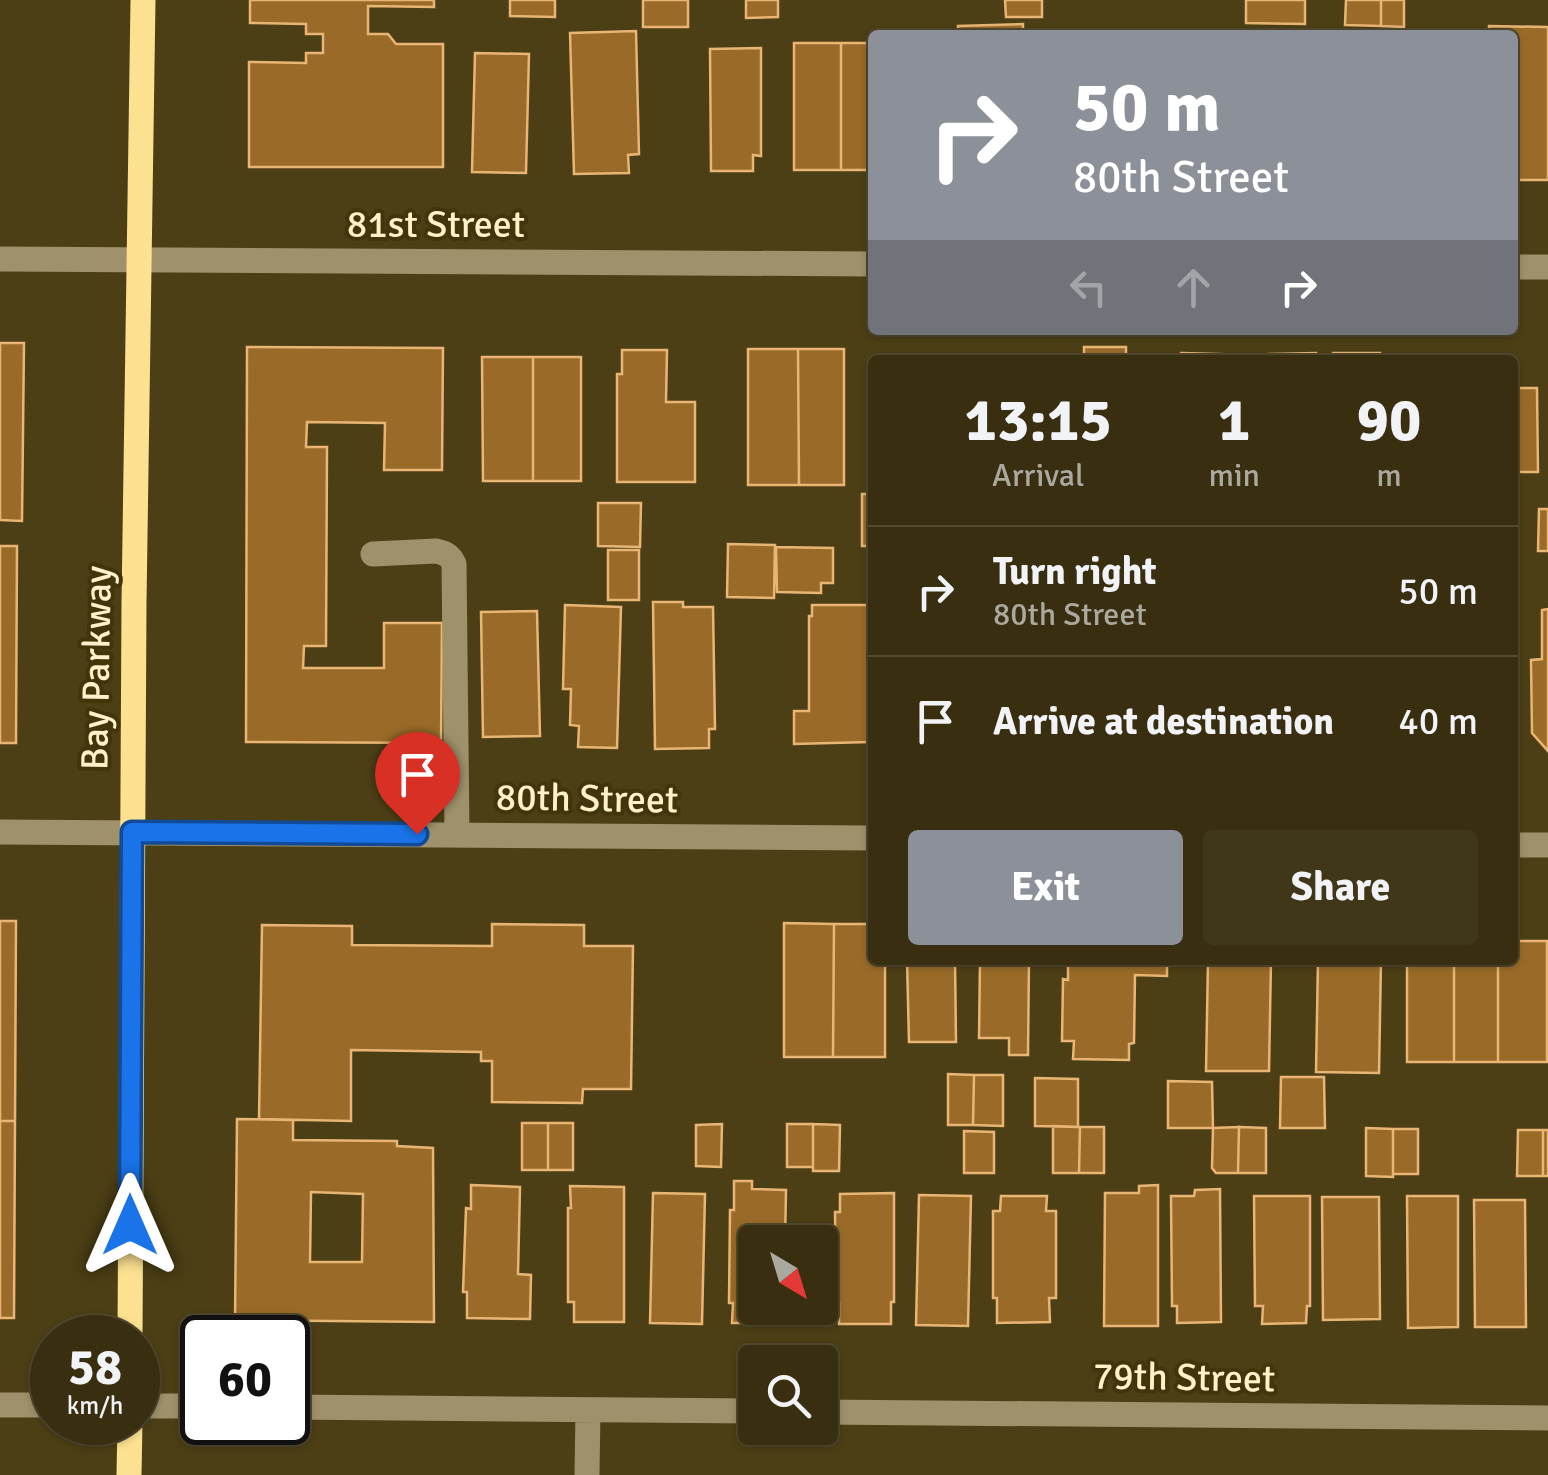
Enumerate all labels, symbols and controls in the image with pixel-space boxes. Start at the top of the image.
text: 50 m [1073,64,1221,150]
icon: right [908,70,1038,200]
text: 80th Street [1073,150,1289,205]
street label: 81st Street [347,201,525,248]
icon: left [1061,260,1116,315]
icon: ahead [1166,260,1221,315]
icon: right [1271,260,1326,315]
text: 13:15 [965,384,1112,458]
text: 1 [1218,384,1250,458]
text: 90 [1357,384,1421,458]
text: Arrival [992,456,1084,495]
text: min [1208,456,1260,495]
text: m [1376,456,1402,495]
text: Turn right [993,548,1157,595]
icon: right [908,564,963,619]
street label: Bay Parkway [71,565,122,771]
text: 50 m [1398,568,1478,615]
text: 80th Street [993,595,1147,634]
icon: arrive [908,694,963,749]
text: Arrive at destination [993,698,1334,745]
text: 40 m [1398,698,1478,745]
pin [375,732,460,835]
icon: arrive [390,747,445,802]
street label: 80th Street [495,773,679,824]
button: Exit [908,830,1183,945]
button: Share [1203,830,1478,945]
position arrow [78,1173,182,1277]
north arrow [738,1225,838,1325]
map controls [738,1225,838,1445]
speed limit sign: 60 [180,1315,310,1445]
text: 58 [68,1337,122,1399]
button: search [738,1345,838,1445]
street label: 79th Street [1092,1352,1276,1403]
text: km/h [67,1390,123,1421]

